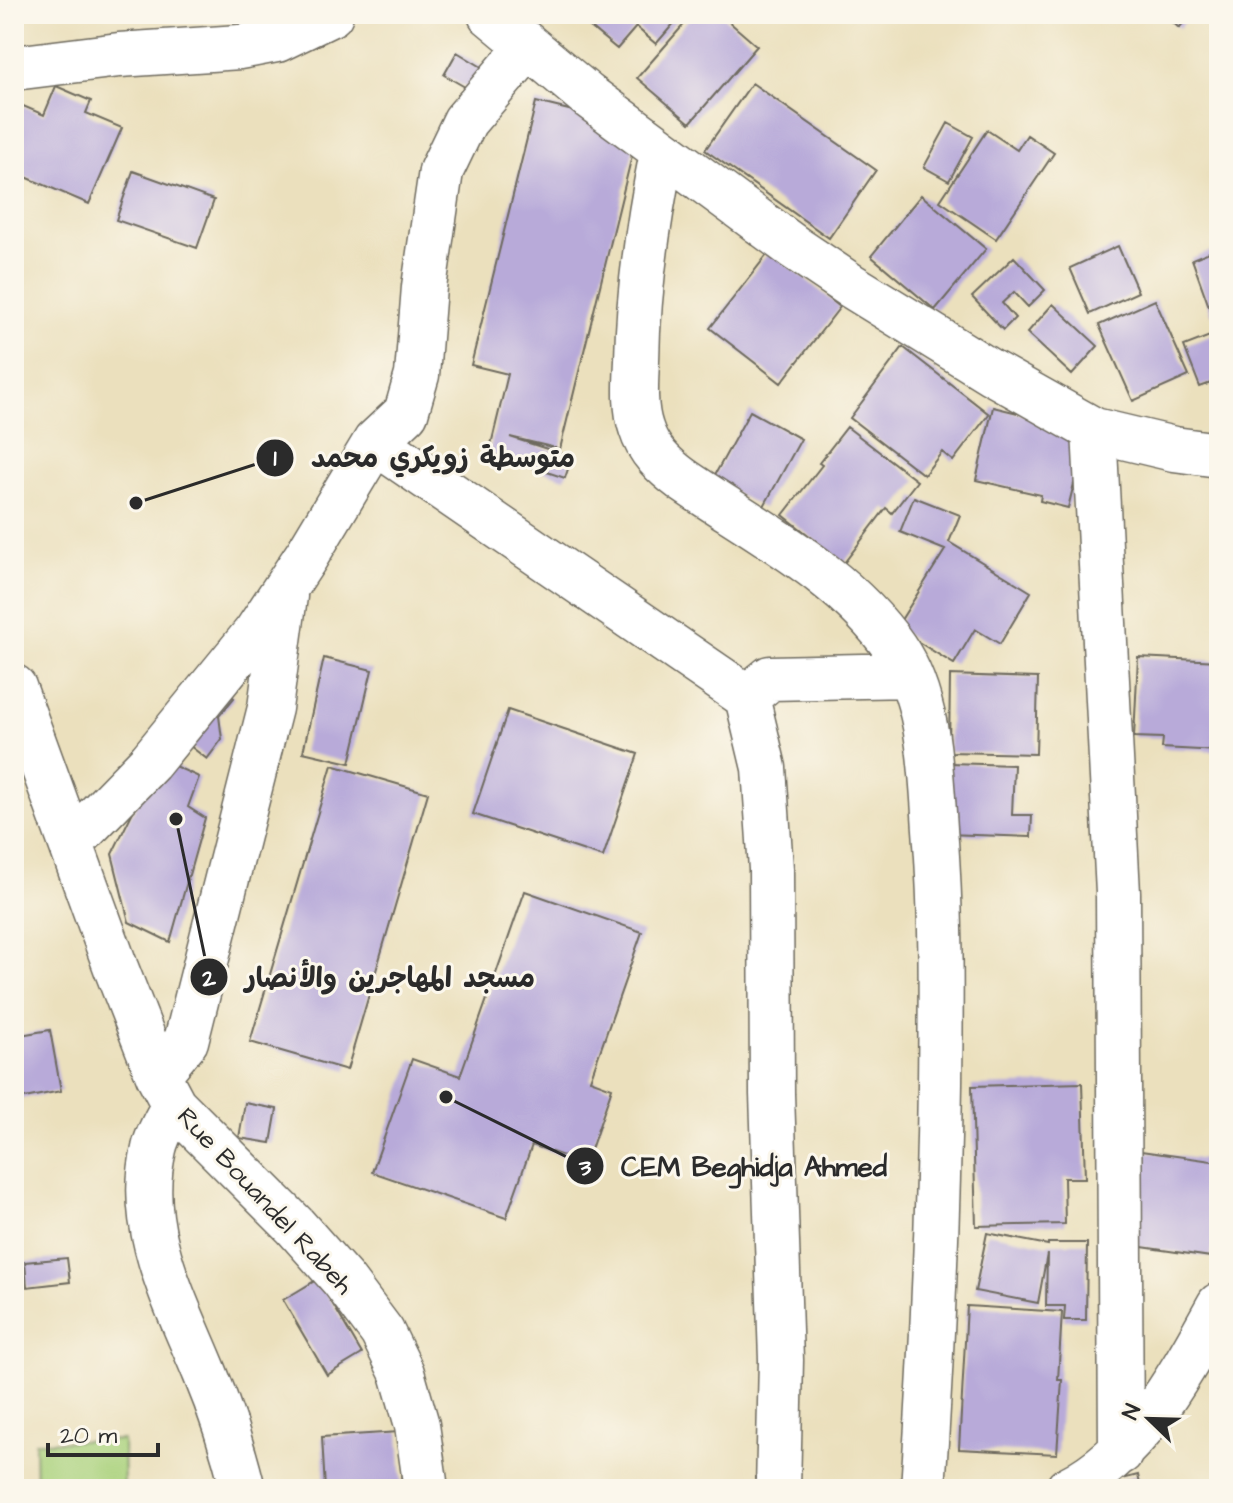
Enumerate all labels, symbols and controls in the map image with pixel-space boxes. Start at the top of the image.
callout: متوسطة زويكري محمد [255,432,591,484]
text: متوسطة زويكري محمد [311,439,575,478]
text: 1 [273,442,277,476]
callout: مسجد المهاجرين والأنصار [189,951,551,1003]
text: مسجد المهاجرين والأنصار [242,959,535,998]
text: 2 [201,962,216,996]
street label: Rue Bouandel Rabeh [169,1100,361,1303]
callout: CEM Beghidja Ahmed [565,1140,903,1192]
text: CEM Beghidja Ahmed [621,1148,888,1189]
text: 3 [578,1151,592,1185]
north arrow [1109,1379,1189,1459]
text: N [1115,1399,1149,1424]
scale bar [48,1407,158,1457]
text: 20 m [60,1419,117,1453]

